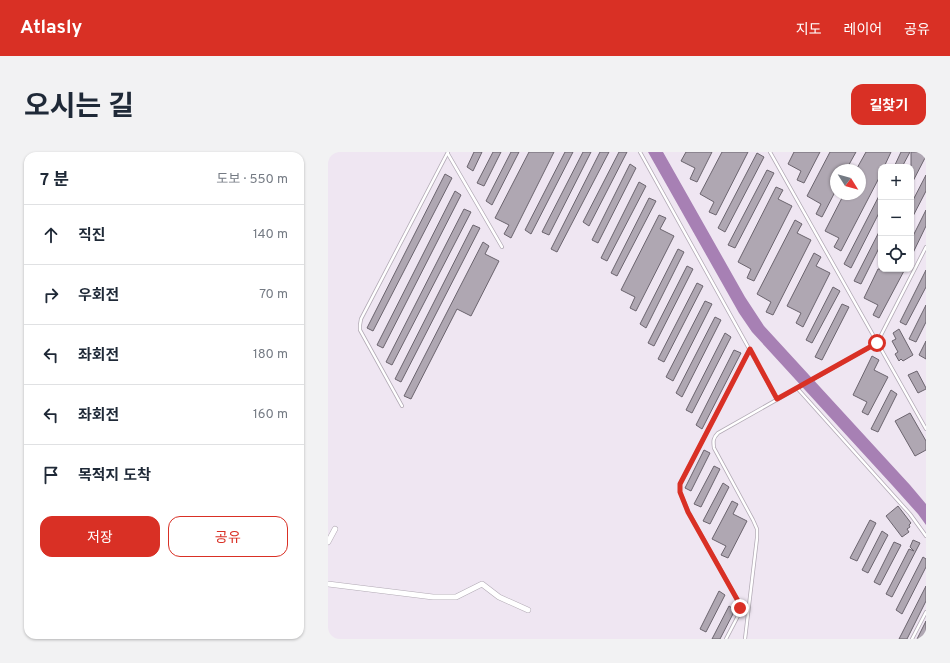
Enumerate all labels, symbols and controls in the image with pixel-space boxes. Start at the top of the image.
text: Atlasly [20,16,82,40]
text: 지도 [796,22,822,39]
text: 레이어 [844,22,882,39]
text: 공유 [904,22,930,39]
button: 길찾기 [851,84,926,125]
text: 오시는 길 [24,90,134,126]
north arrow [830,164,866,200]
map controls [878,164,914,272]
button: + [878,164,914,200]
text: 7 분 [40,170,69,192]
text: 도보 · 550 m [217,172,288,188]
button: − [878,200,914,236]
icon: ahead [40,224,62,246]
text: 직진 [78,227,106,246]
text: 140 m [253,227,288,243]
button: locate [878,236,914,272]
icon: right [40,284,62,306]
text: 우회전 [78,287,119,306]
text: 70 m [259,287,288,303]
route start [868,334,886,352]
icon: left [40,344,62,366]
text: 좌회전 [78,347,119,366]
text: 180 m [253,347,288,363]
icon: left [40,404,62,426]
text: 좌회전 [78,407,119,426]
text: 160 m [253,407,288,423]
icon: arrive [40,464,62,486]
text: 목적지 도착 [78,467,151,486]
button: 저장 [40,516,160,557]
button: 공유 [168,516,288,557]
route end [731,599,749,617]

